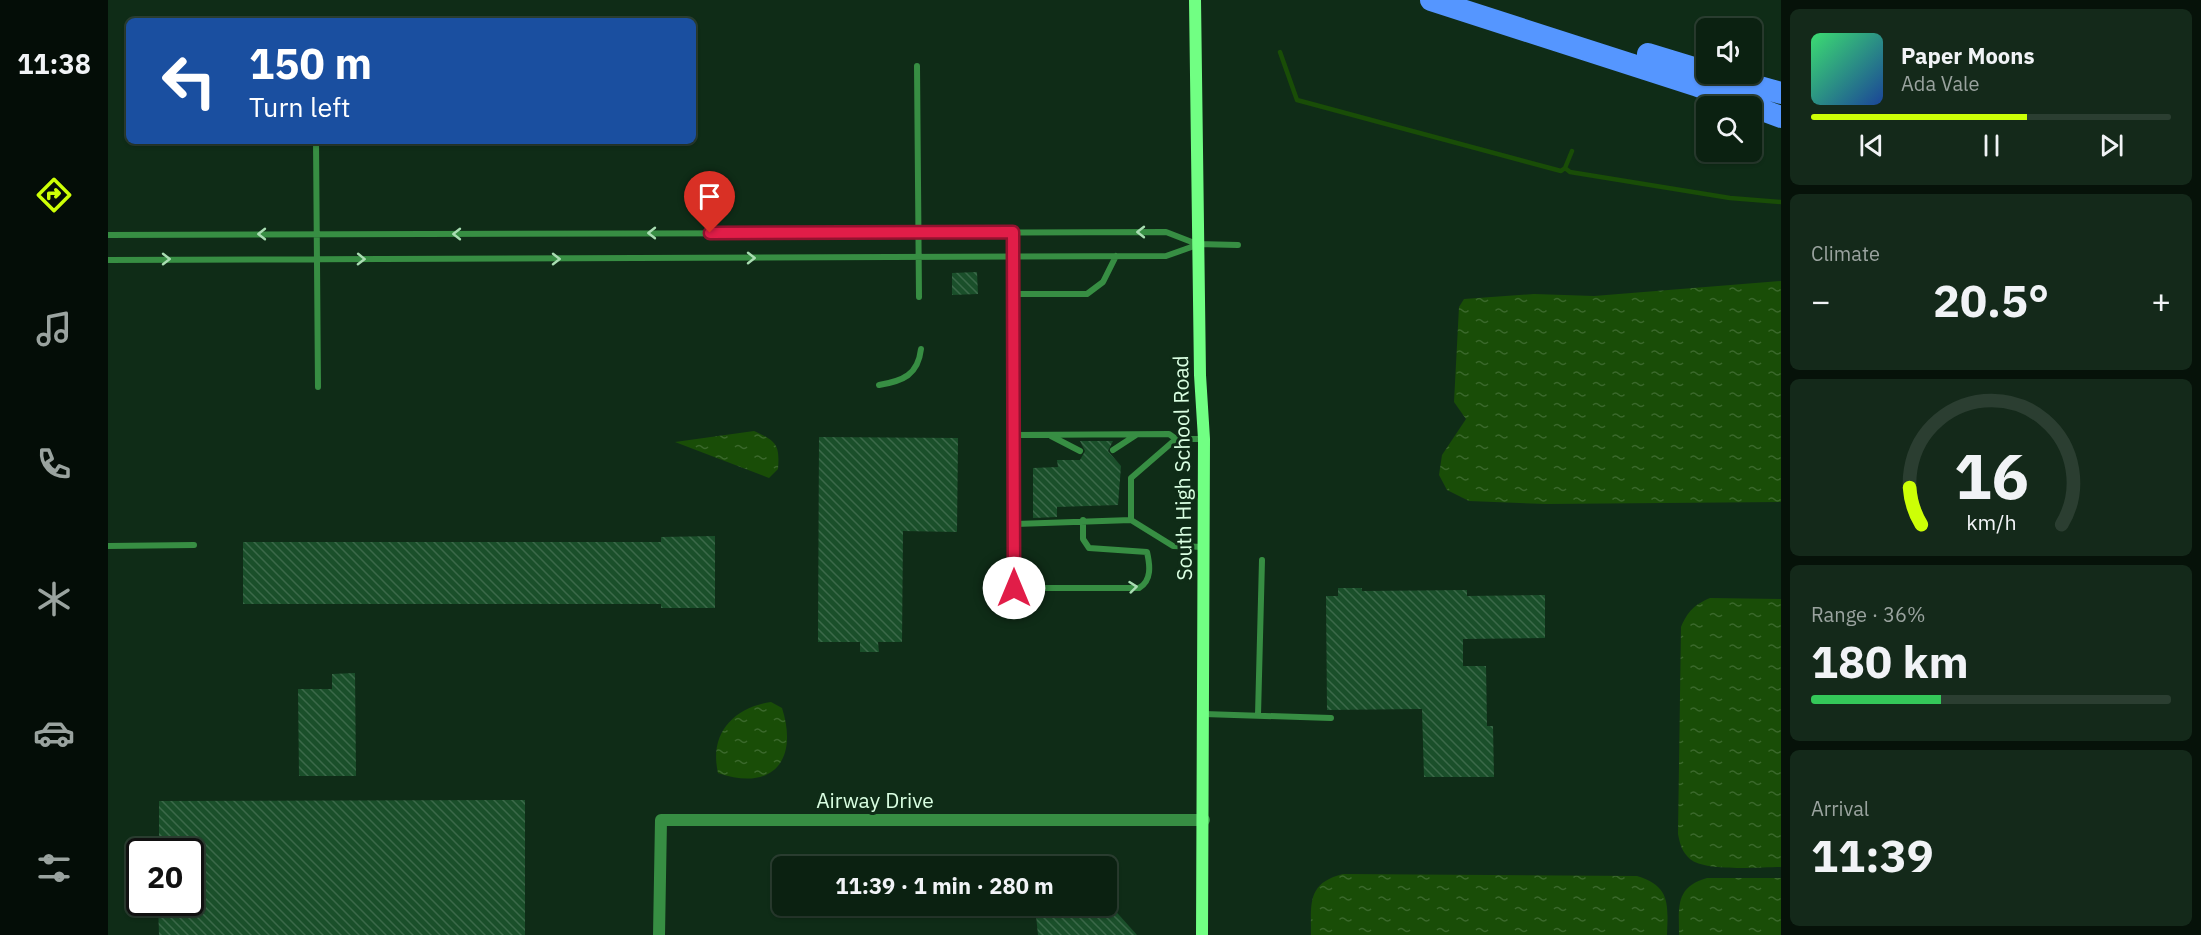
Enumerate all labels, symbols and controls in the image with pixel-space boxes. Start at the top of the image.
map controls [1696,18,1762,162]
button: sound [1696,18,1762,84]
text: 150 m [249,36,372,91]
text: Paper Moons [1901,41,2034,70]
icon: left [150,42,228,120]
text: 11:38 [17,46,91,81]
text: Ada Vale [1901,70,1980,97]
text: Turn left [249,89,350,124]
button: search [1696,96,1762,162]
icon: previous [1855,129,1888,162]
icon: pause [1975,129,2008,162]
icon: next [2095,129,2128,162]
pin [684,171,735,233]
icon: directions [33,174,75,216]
icon: arrive [693,180,726,213]
one-way arrow [1137,226,1146,238]
one-way arrow [648,227,657,239]
one-way arrow [258,228,267,240]
one-way arrow [453,228,462,240]
text: Climate [1811,240,1880,267]
one-way arrow [747,251,756,264]
one-way arrow [162,253,171,265]
one-way arrow [357,253,366,265]
one-way arrow [552,253,561,265]
text: 20.5° [1933,271,2049,329]
text: − [1811,279,1831,322]
text: + [2151,279,2171,322]
icon: music [33,308,75,350]
street label: South High School Road [1166,355,1198,581]
text: 16 [1954,435,2028,516]
icon: phone [33,443,75,485]
text: km/h [1966,508,2016,536]
position arrow [982,556,1046,620]
icon: climate [33,578,75,620]
one-way arrow [1128,581,1138,594]
text: Range · 36% [1811,601,1926,628]
text: 180 km [1811,632,1969,690]
icon: car [33,712,75,754]
street label: Airway Drive [816,786,934,814]
text: Arrival [1811,795,1869,822]
text: 11:39 [1811,826,1934,884]
speed limit sign: 20 [126,838,204,916]
icon: filters [33,847,75,889]
text: 11:39 · 1 min · 280 m [835,871,1054,900]

